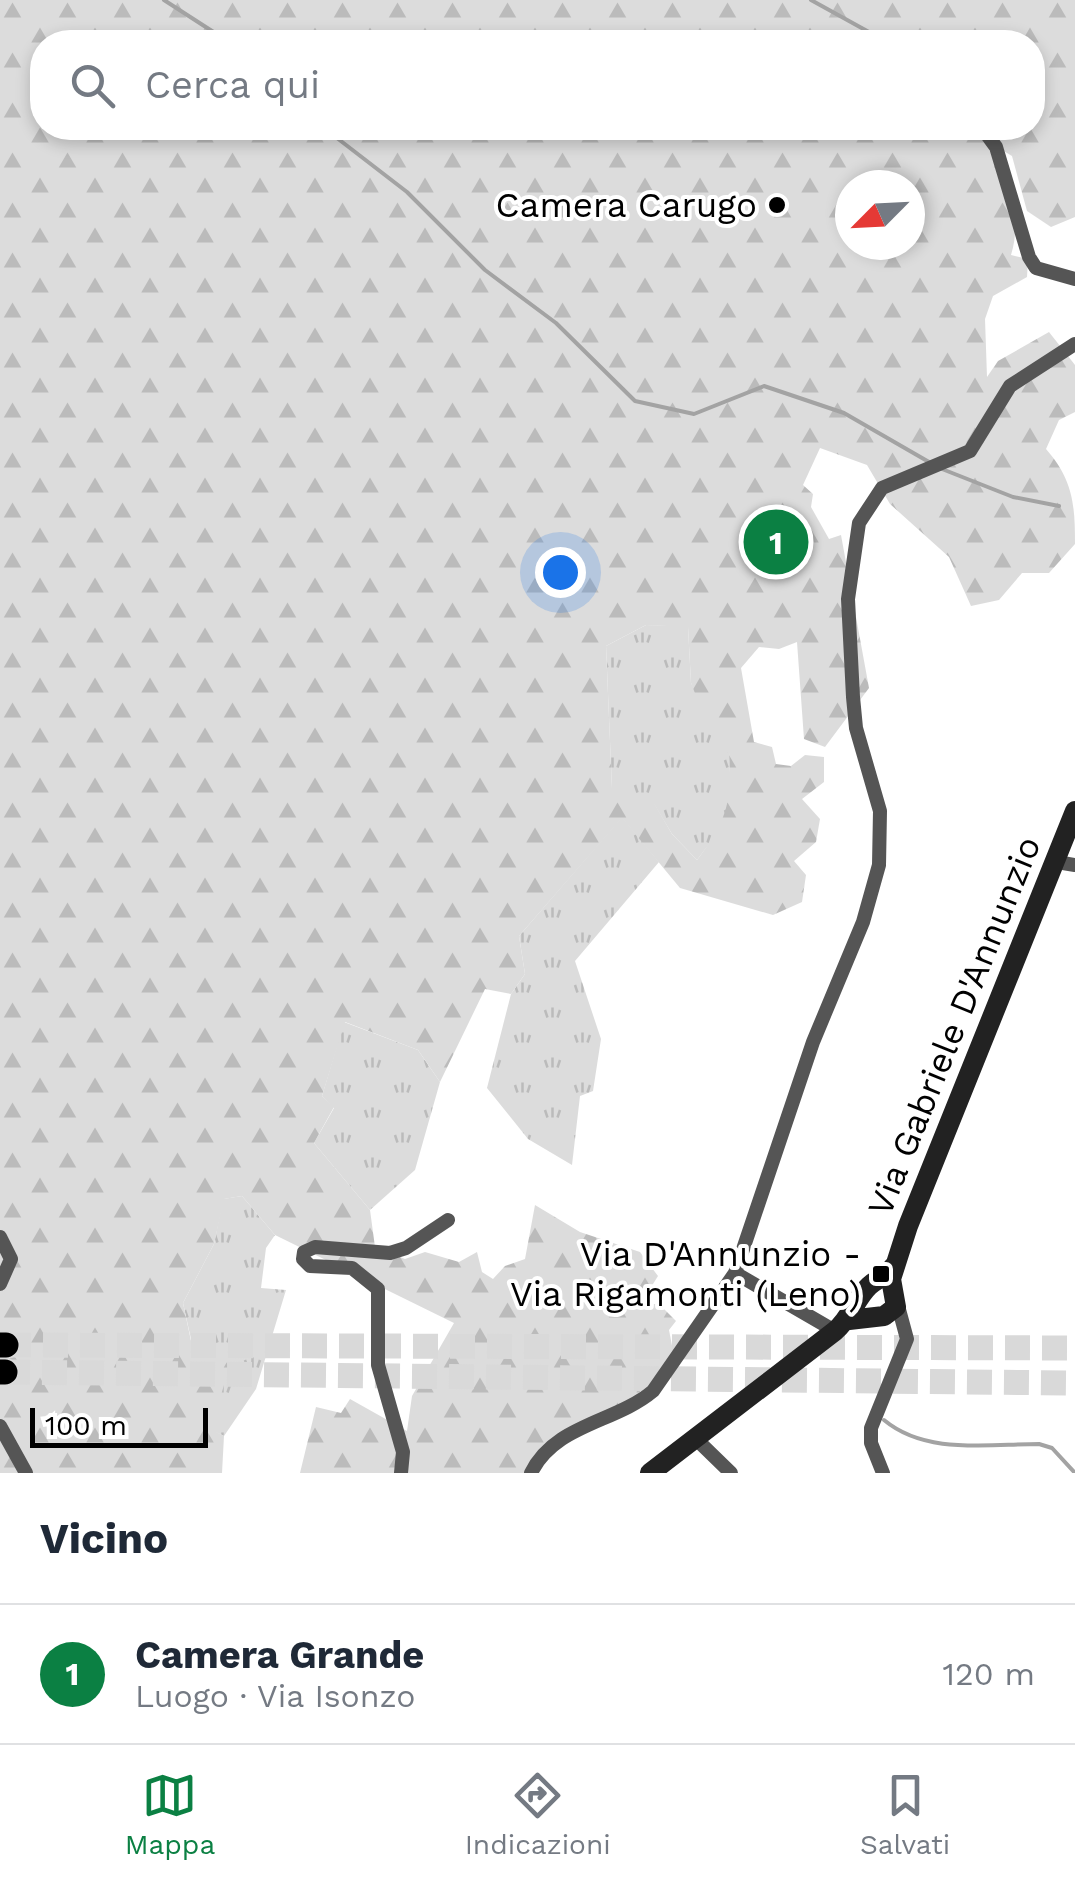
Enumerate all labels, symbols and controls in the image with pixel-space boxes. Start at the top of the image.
search box [30,30,1045,140]
icon: search [65,58,120,113]
text: Cerca qui [145,63,320,107]
north arrow [835,170,925,260]
place label: Camera Carugo [496,184,757,226]
marker: Camera Carugo [766,194,788,216]
pin: 1 [744,504,808,580]
your location [535,547,586,598]
street label: Via Gabriele D'Annunzio [859,830,1049,1222]
place label: Via D'Annunzio - Via Rigamonti (Leno) [510,1233,861,1315]
marker: Via D'Annunzio - Via Rigamonti (Leno) [870,1263,892,1285]
scale bar [30,1403,208,1448]
text: 100 m [45,1409,127,1442]
text: Vicino [40,1514,168,1563]
text: Camera Grande [135,1633,424,1677]
text: 1 [66,1655,79,1693]
text: 120 m [943,1655,1035,1693]
text: Luogo · Via Isonzo [135,1677,416,1715]
tab: Mappa [125,1768,215,1861]
tab: Indicazioni [465,1768,611,1861]
tab: Salvati [860,1768,950,1861]

